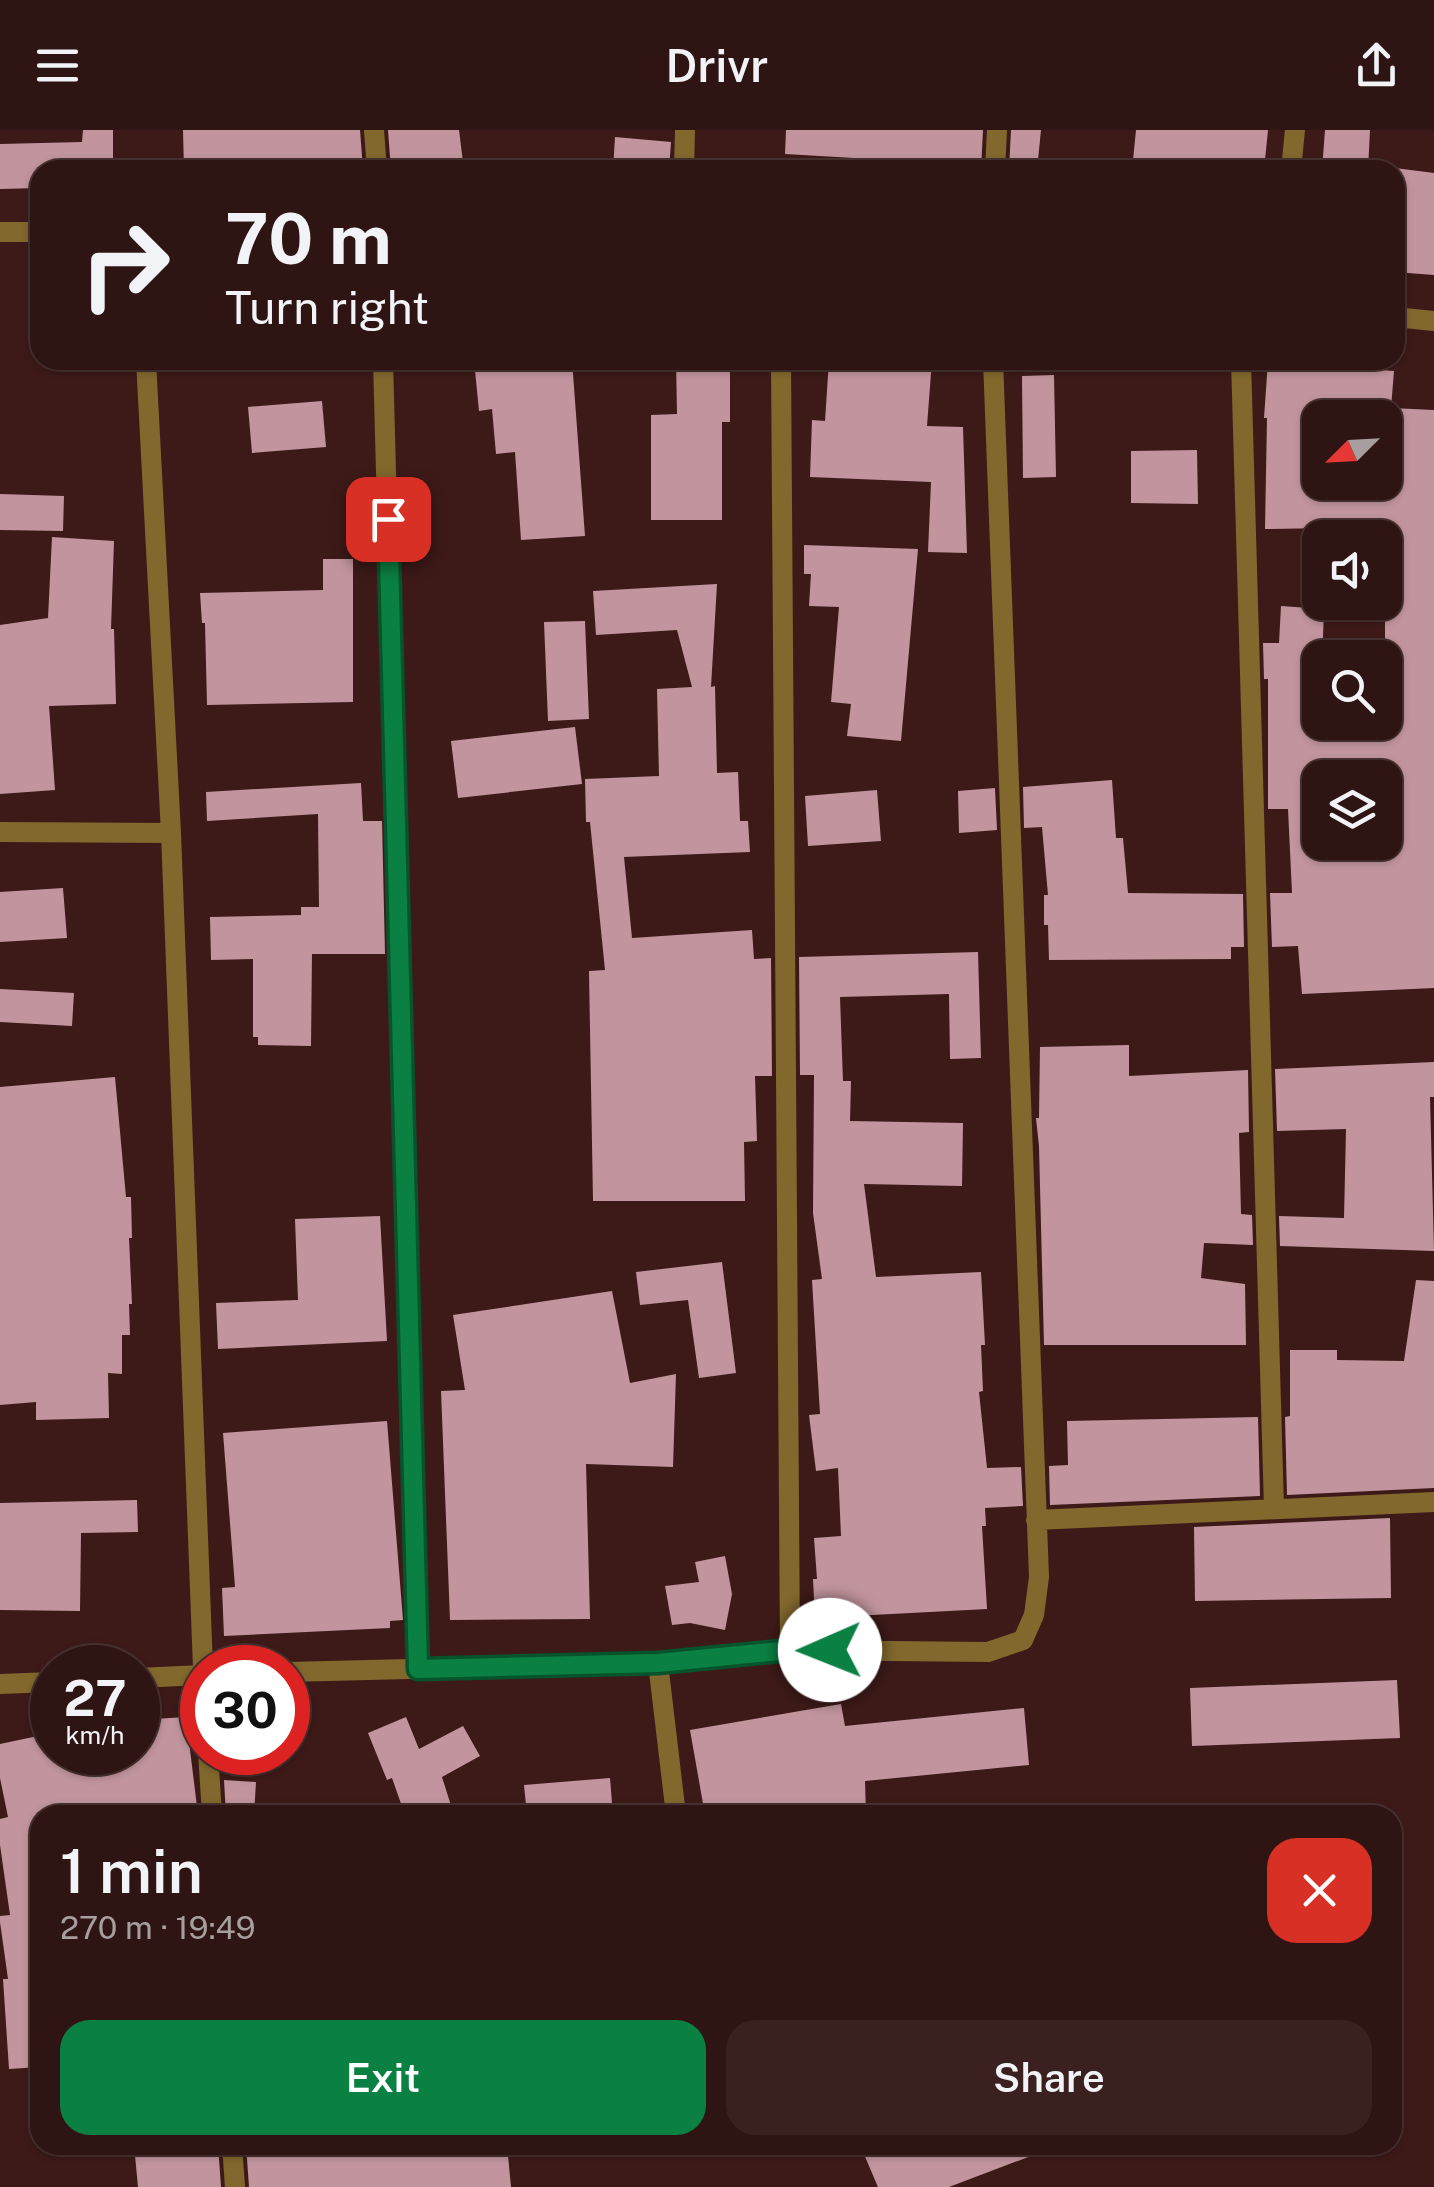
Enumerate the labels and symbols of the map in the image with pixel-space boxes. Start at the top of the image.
north arrow [1302,400,1402,500]
pin [346,477,431,562]
position arrow [778,1598,882,1702]
speed limit sign: 30 [180,1645,310,1775]

